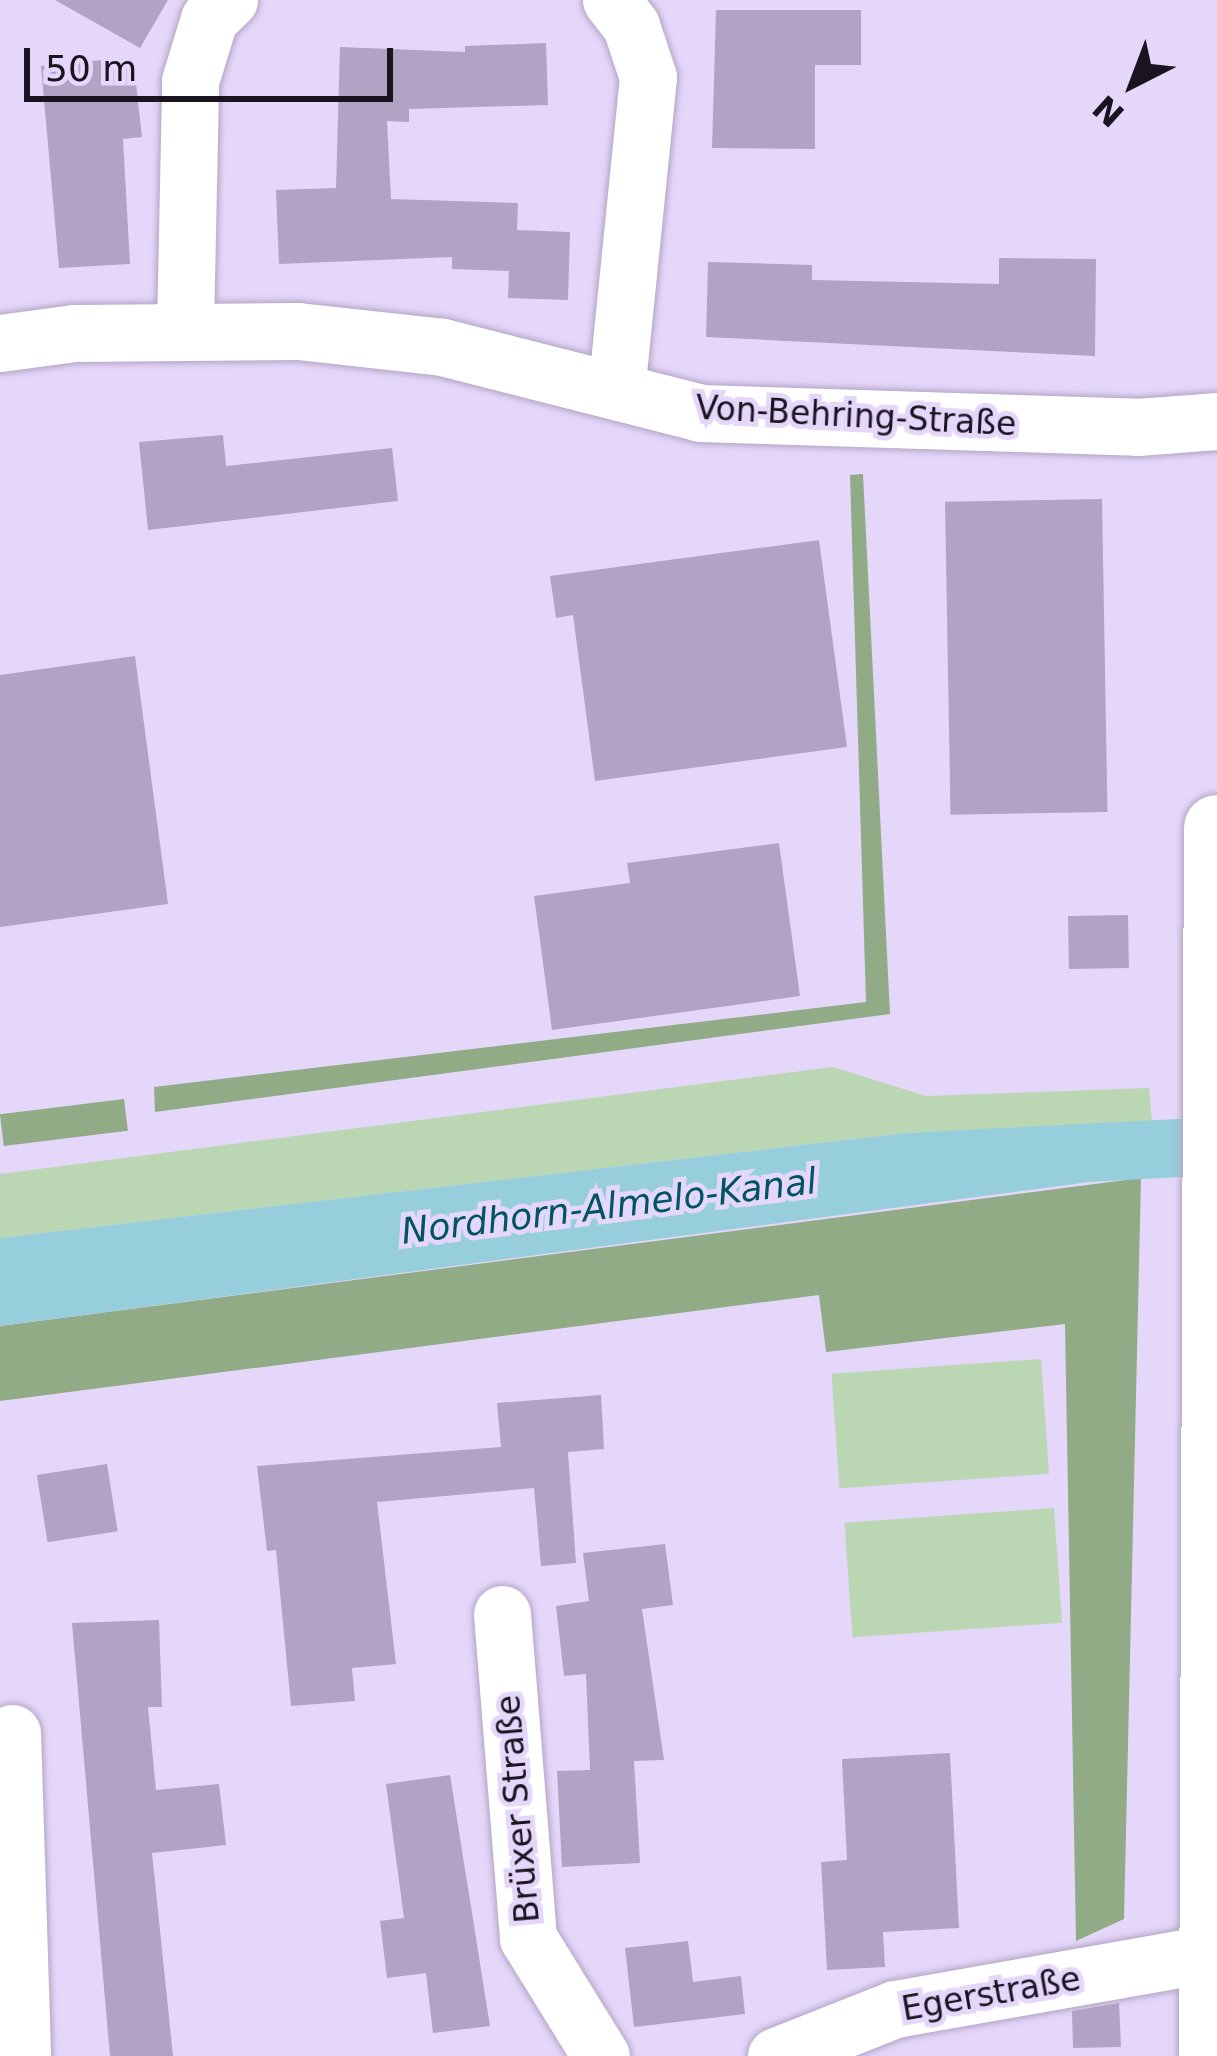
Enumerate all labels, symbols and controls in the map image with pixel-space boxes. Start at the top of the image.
scale bar [30,24,399,98]
north arrow [1073,24,1193,144]
text: 50 m [45,48,137,89]
text: N [1085,87,1132,135]
street label: Von-Behring-Straße [695,388,1017,444]
water label: Nordhorn-Almelo-Kanal [399,1159,819,1253]
street label: Brüxer Straße [488,1693,548,1925]
street label: Egerstraße [899,1959,1083,2029]

